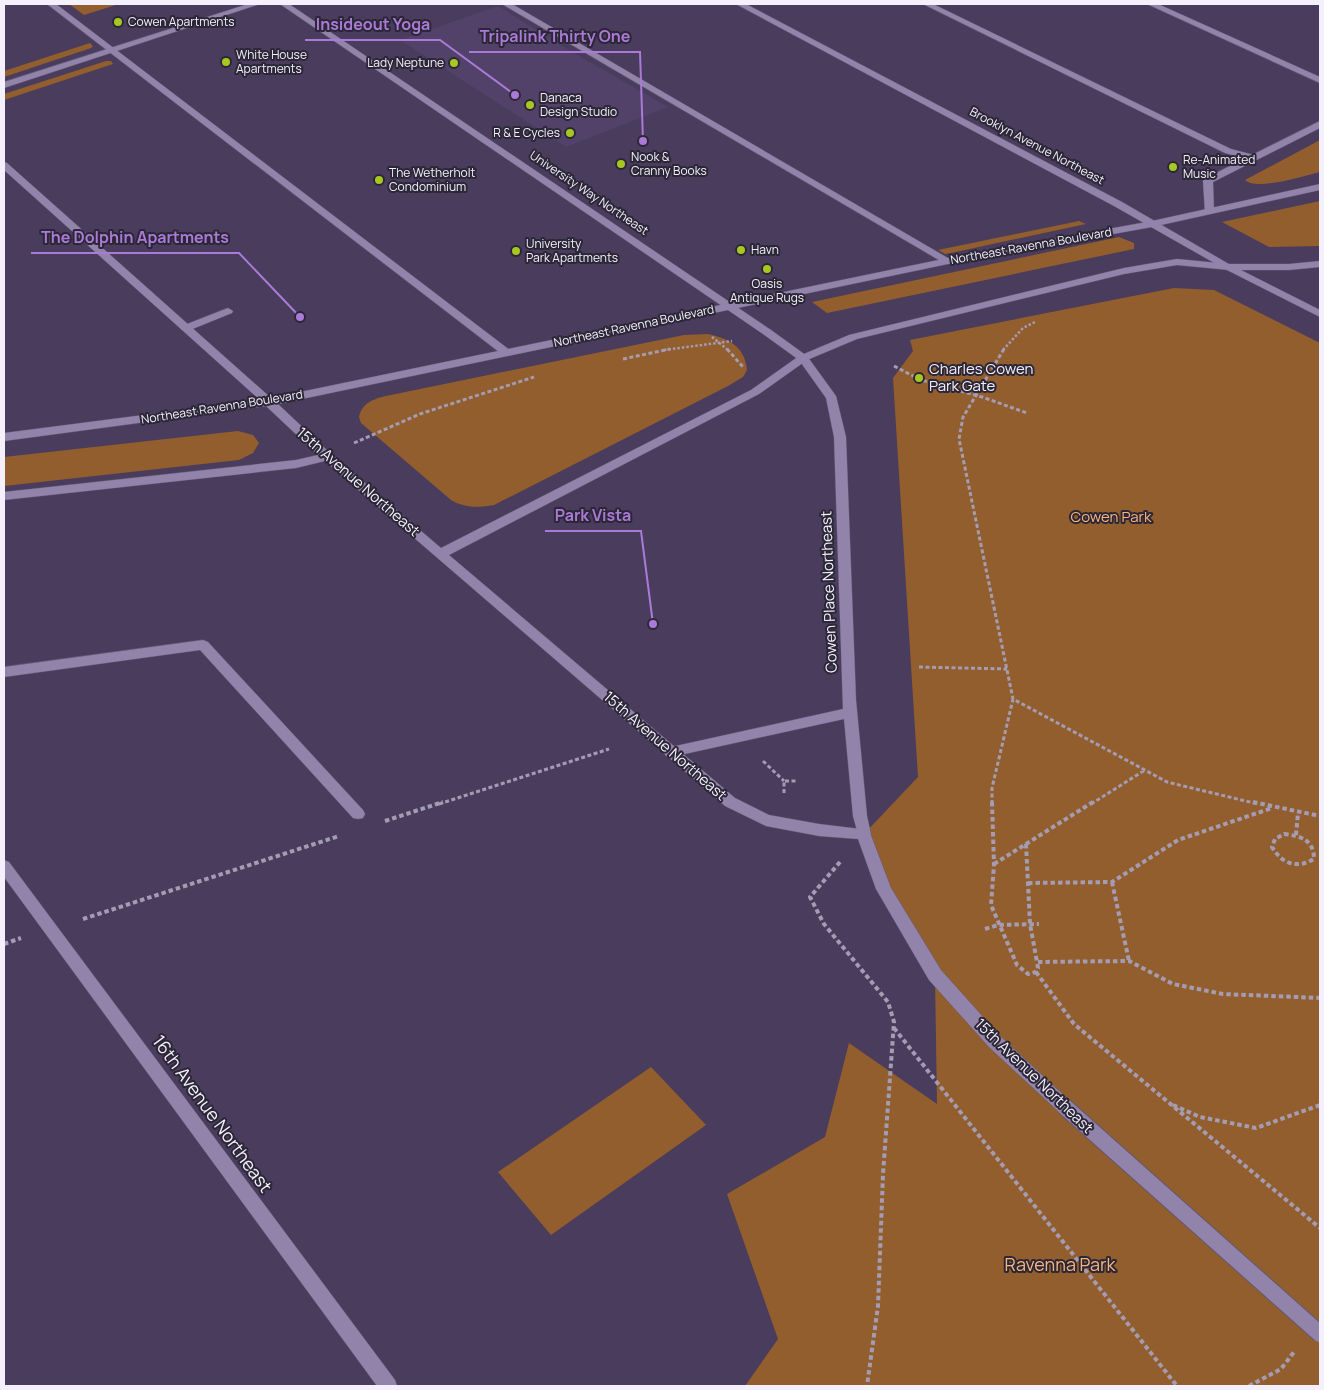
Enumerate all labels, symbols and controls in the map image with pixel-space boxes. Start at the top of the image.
callout: Insideout Yoga [305,9,440,40]
place label: Cowen Apartments [128,13,235,30]
text: Insideout Yoga [316,13,430,35]
marker: Cowen Apartments [112,16,124,28]
callout: Tripalink Thirty One [469,21,640,52]
text: Tripalink Thirty One [480,25,631,47]
place label: White House Apartments [236,46,307,77]
place label: Lady Neptune [367,54,444,71]
marker: White House Apartments [220,56,232,68]
marker: Lady Neptune [448,57,460,69]
place label: Danaca Design Studio [540,89,617,120]
marker: Danaca Design Studio [524,99,536,111]
street label: Brooklyn Avenue Northeast [967,103,1108,188]
place label: R & E Cycles [493,124,560,141]
marker: R & E Cycles [564,127,576,139]
street label: University Way Northeast [527,146,652,239]
place label: Nook & Cranny Books [631,148,707,179]
place label: Re-Animated Music [1183,151,1255,182]
marker: Nook & Cranny Books [615,158,627,170]
marker: Re-Animated Music [1167,161,1179,173]
place label: The Wetherholt Condominium [389,164,476,195]
marker: The Wetherholt Condominium [373,174,385,186]
callout: The Dolphin Apartments [31,222,239,253]
street label: Northeast Ravenna Boulevard [949,223,1113,268]
text: The Dolphin Apartments [41,226,229,248]
place label: University Park Apartments [526,235,618,266]
place label: Havn [751,241,779,258]
marker: Havn [735,244,747,256]
marker: University Park Apartments [510,245,522,257]
marker: Oasis Antique Rugs [761,263,773,275]
place label: Oasis Antique Rugs [730,275,804,306]
street label: Northeast Ravenna Boulevard [552,300,716,351]
place label: Charles Cowen Park Gate [929,358,1034,396]
marker: Charles Cowen Park Gate [913,372,925,384]
street label: Northeast Ravenna Boulevard [140,385,304,428]
street label: 15th Avenue Northeast [292,422,424,541]
callout: Park Vista [545,500,641,531]
text: Park Vista [555,504,631,526]
park label: Cowen Park [1071,506,1152,527]
street label: Cowen Place Northeast [815,511,842,673]
street label: 15th Avenue Northeast [599,686,731,805]
street label: 15th Avenue Northeast [971,1014,1098,1138]
street label: 16th Avenue Northeast [147,1030,278,1197]
park label: Ravenna Park [1005,1252,1117,1276]

